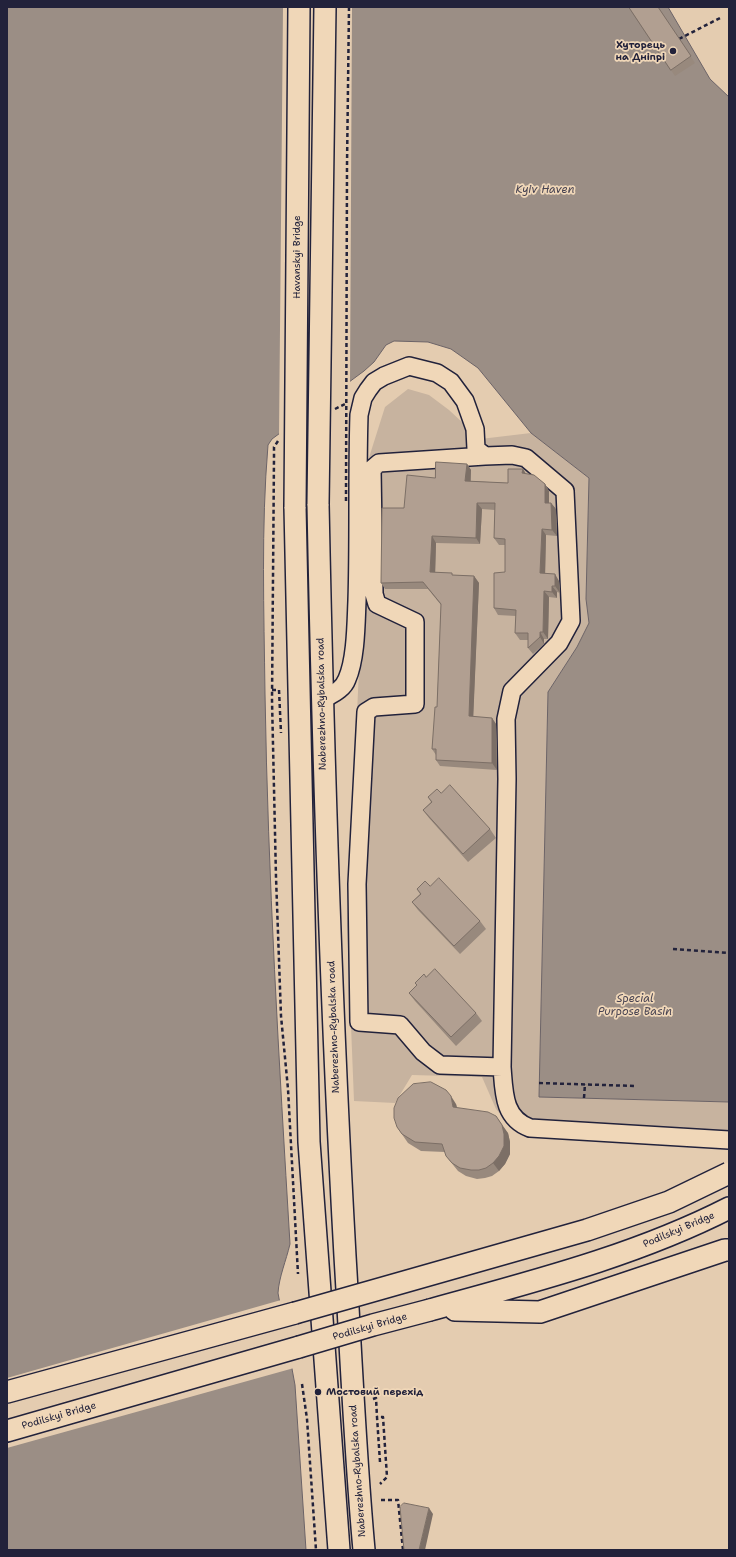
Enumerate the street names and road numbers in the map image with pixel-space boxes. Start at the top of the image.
street label: Havanskyi Bridge [291,215,303,299]
street label: Naberezhno-Rybalska road [315,637,329,771]
street label: Naberezhno-Rybalska road [326,960,342,1094]
street label: Podilskyi Bridge [641,1209,717,1251]
street label: Podilskyi Bridge [331,1311,409,1343]
street label: Podilskyi Bridge [20,1400,98,1432]
street label: Naberezhno-Rybalska road [347,1404,369,1538]

